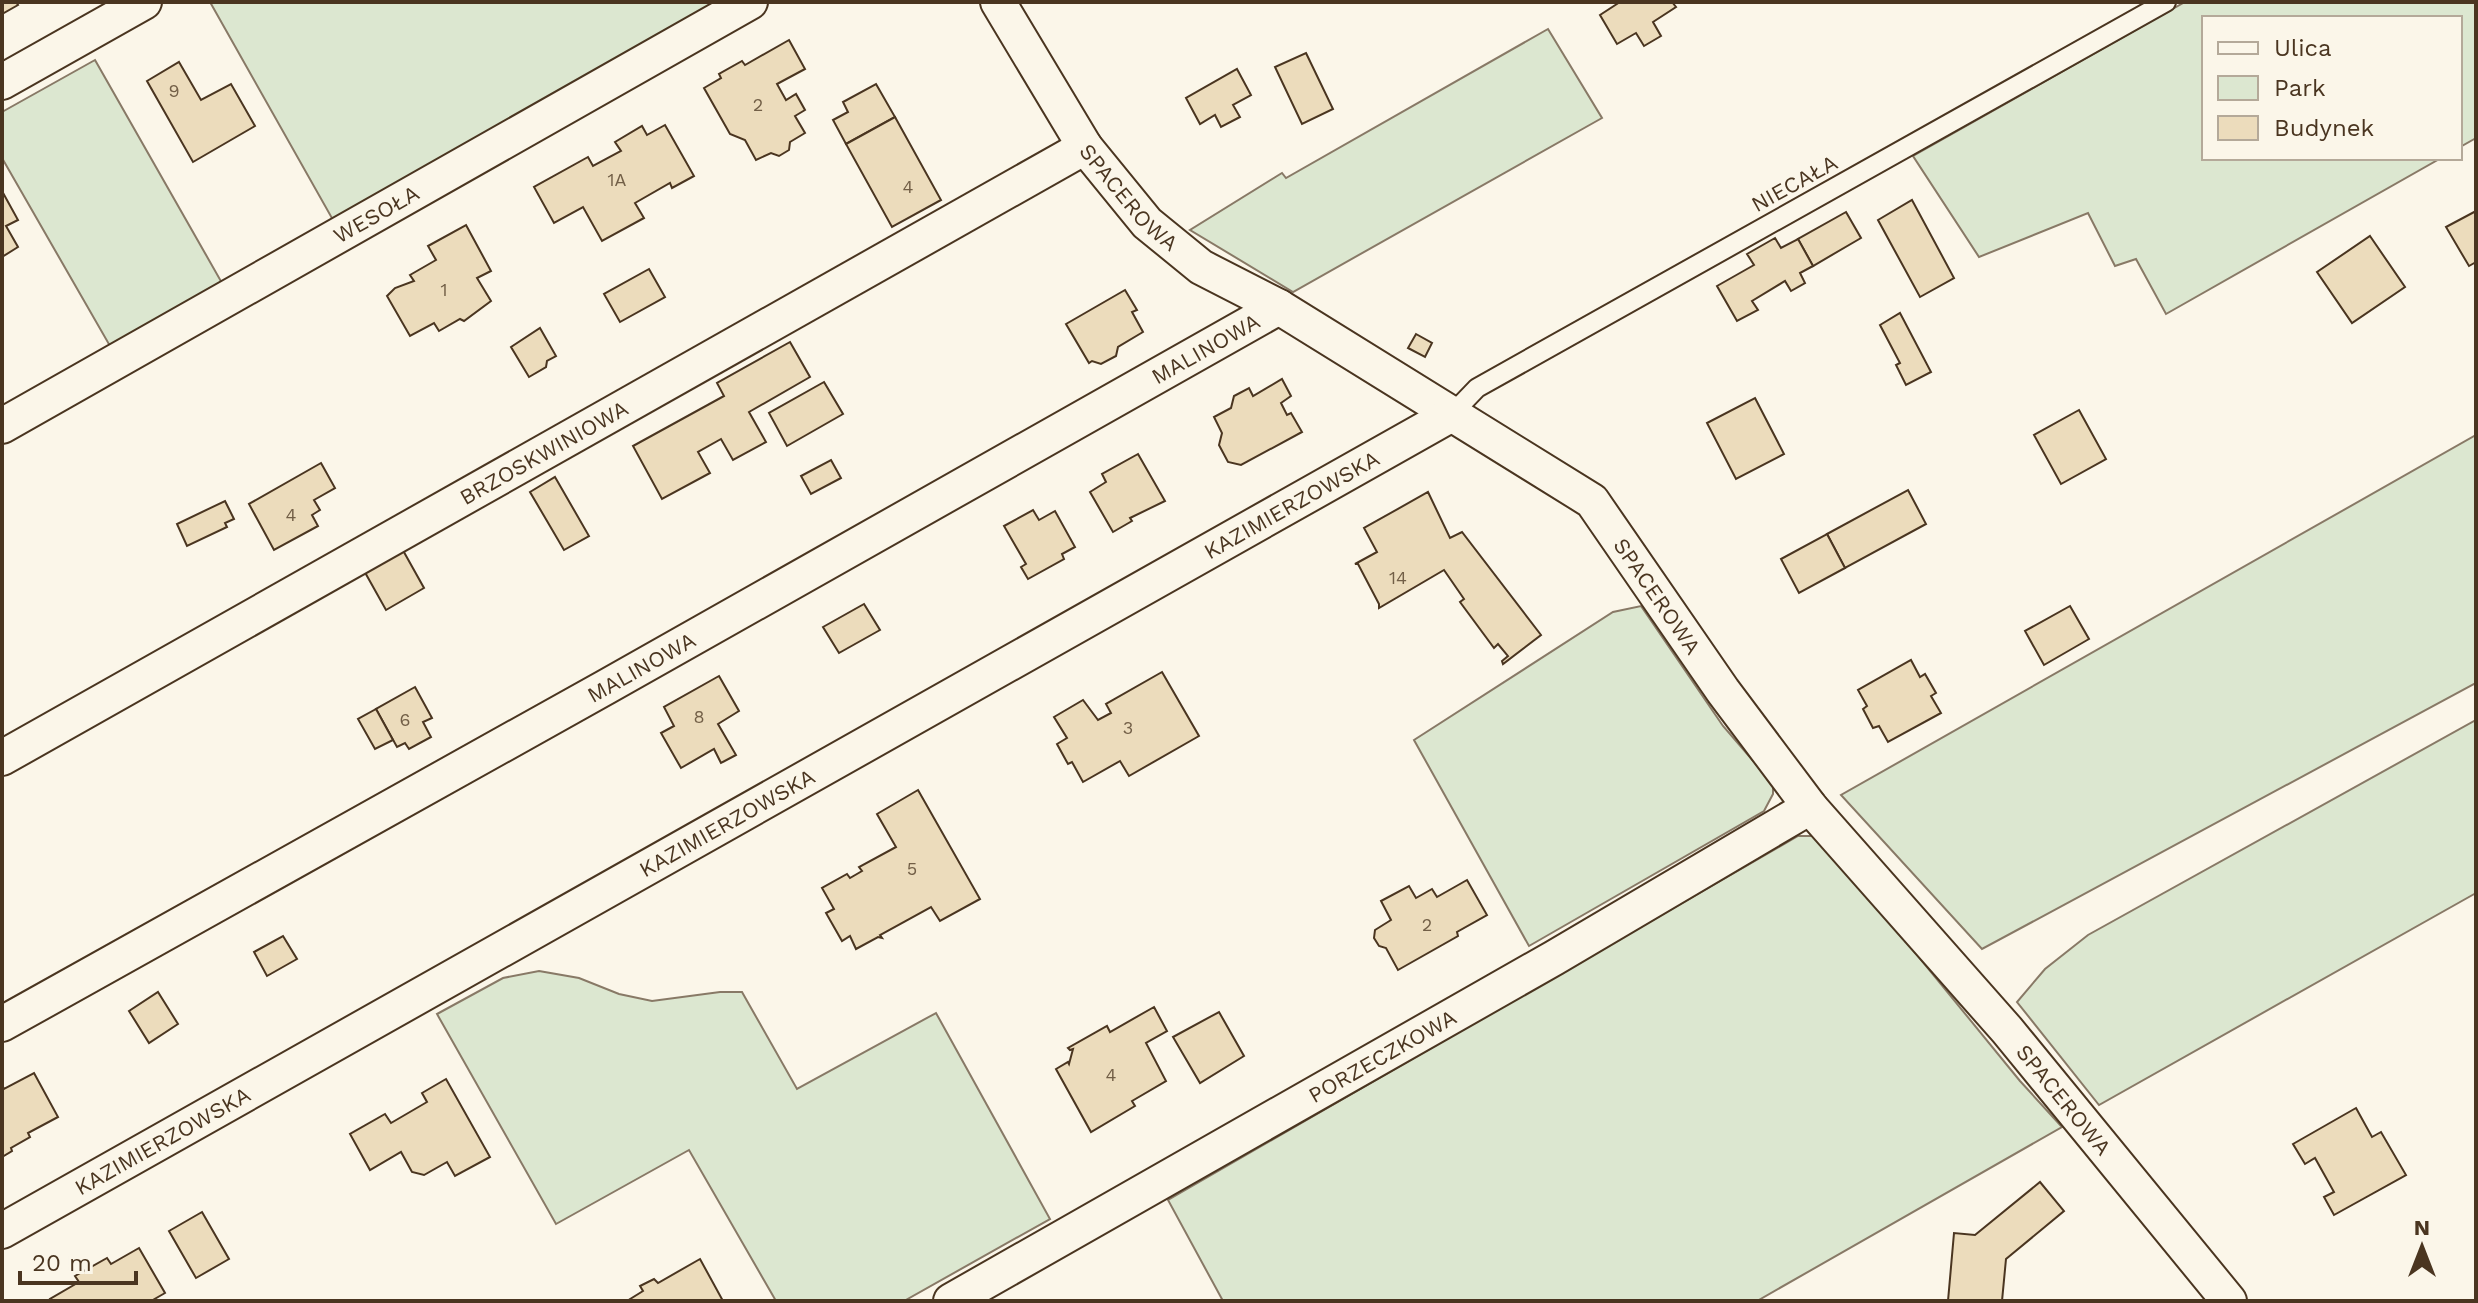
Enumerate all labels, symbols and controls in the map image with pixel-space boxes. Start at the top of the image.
legend [2202,16,2462,160]
text: Ulica [2274,34,2332,62]
text: Park [2274,74,2326,102]
house number: 9 [168,80,180,101]
house number: 2 [753,94,763,115]
text: Budynek [2274,114,2375,142]
street label: SPACEROWA [1074,139,1183,256]
street label: NIECAŁA [1747,150,1842,217]
house number: 1A [608,169,627,190]
house number: 4 [903,176,914,197]
street label: WESOŁA [329,180,423,248]
house number: 1 [440,279,448,300]
street label: MALINOWA [1147,309,1264,389]
street label: BRZOSKWINIOWA [456,395,632,510]
street label: KAZIMIERZOWSKA [1200,446,1384,564]
house number: 4 [286,504,297,525]
street label: SPACEROWA [1608,533,1706,659]
house number: 14 [1389,567,1407,588]
street label: MALINOWA [583,627,700,708]
house number: 8 [693,706,705,727]
house number: 6 [400,709,410,730]
house number: 3 [1123,717,1133,738]
street label: KAZIMIERZOWSKA [635,764,819,882]
house number: 5 [907,858,917,879]
house number: 2 [1422,914,1432,935]
street label: PORZECZKOWA [1304,1004,1461,1108]
street label: SPACEROWA [2011,1040,2116,1160]
house number: 4 [1106,1064,1117,1085]
street label: KAZIMIERZOWSKA [70,1082,255,1200]
north arrow [2382,1207,2462,1287]
text: N [2414,1215,2430,1240]
scale bar [20,1235,136,1285]
text: 20 m [32,1249,92,1277]

